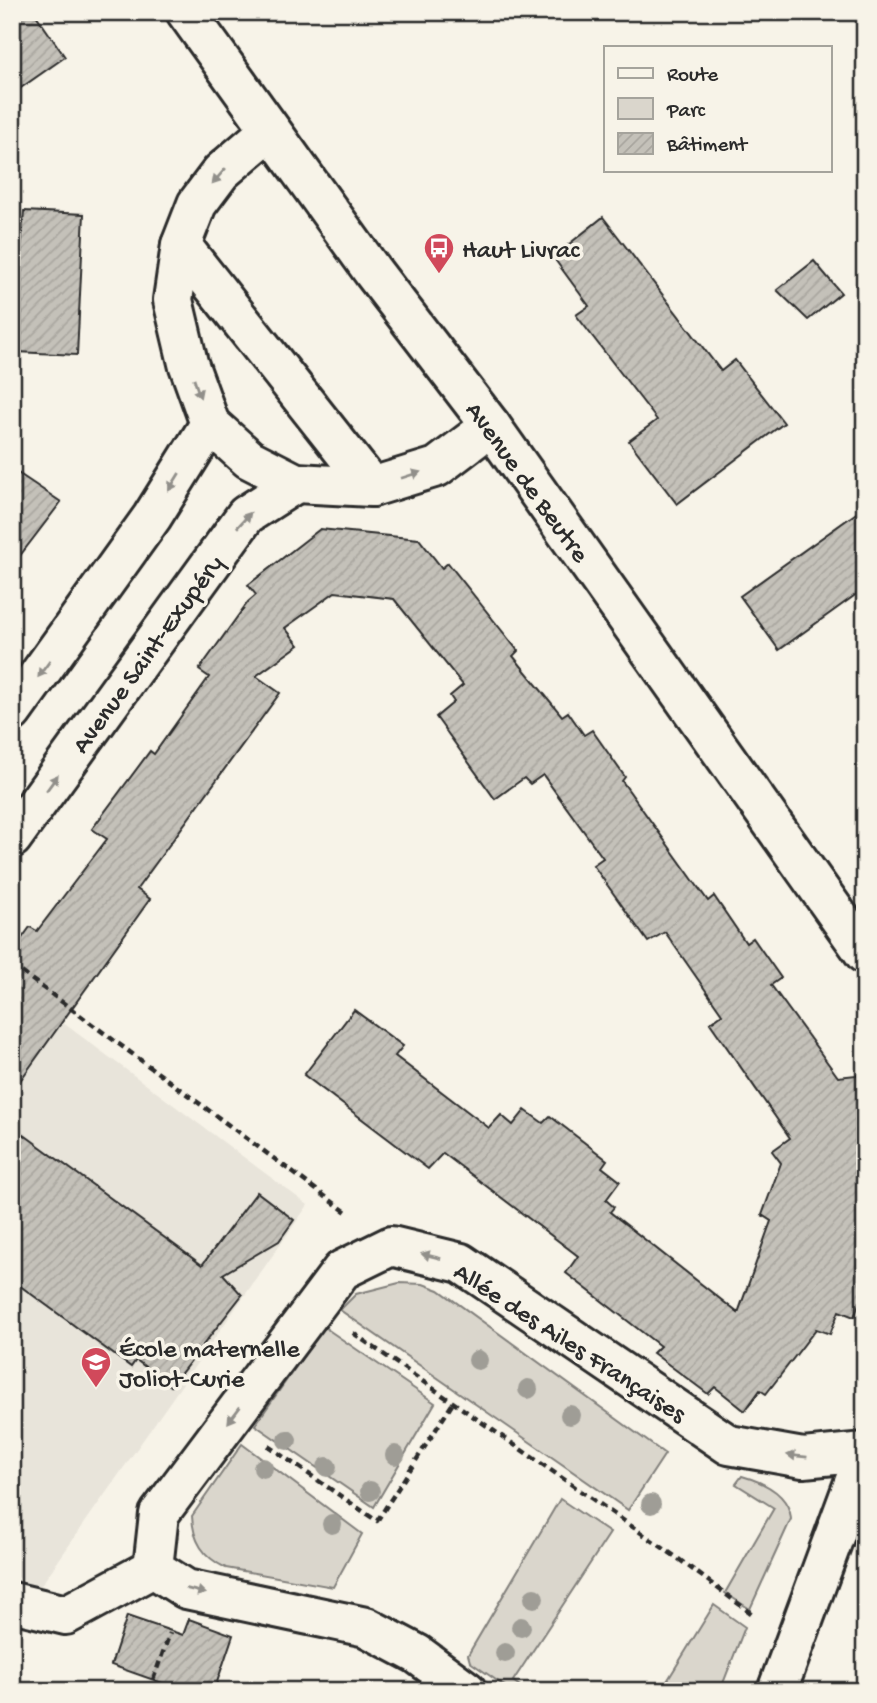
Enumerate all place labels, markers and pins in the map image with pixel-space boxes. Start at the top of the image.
bus stop icon: Haut Livrac [422,231,456,275]
place label: Haut Livrac [462,237,581,268]
place label: École maternelle Joliot-Curie [119,1336,300,1397]
school or university icon: École maternelle Joliot-Curie [79,1345,113,1389]

